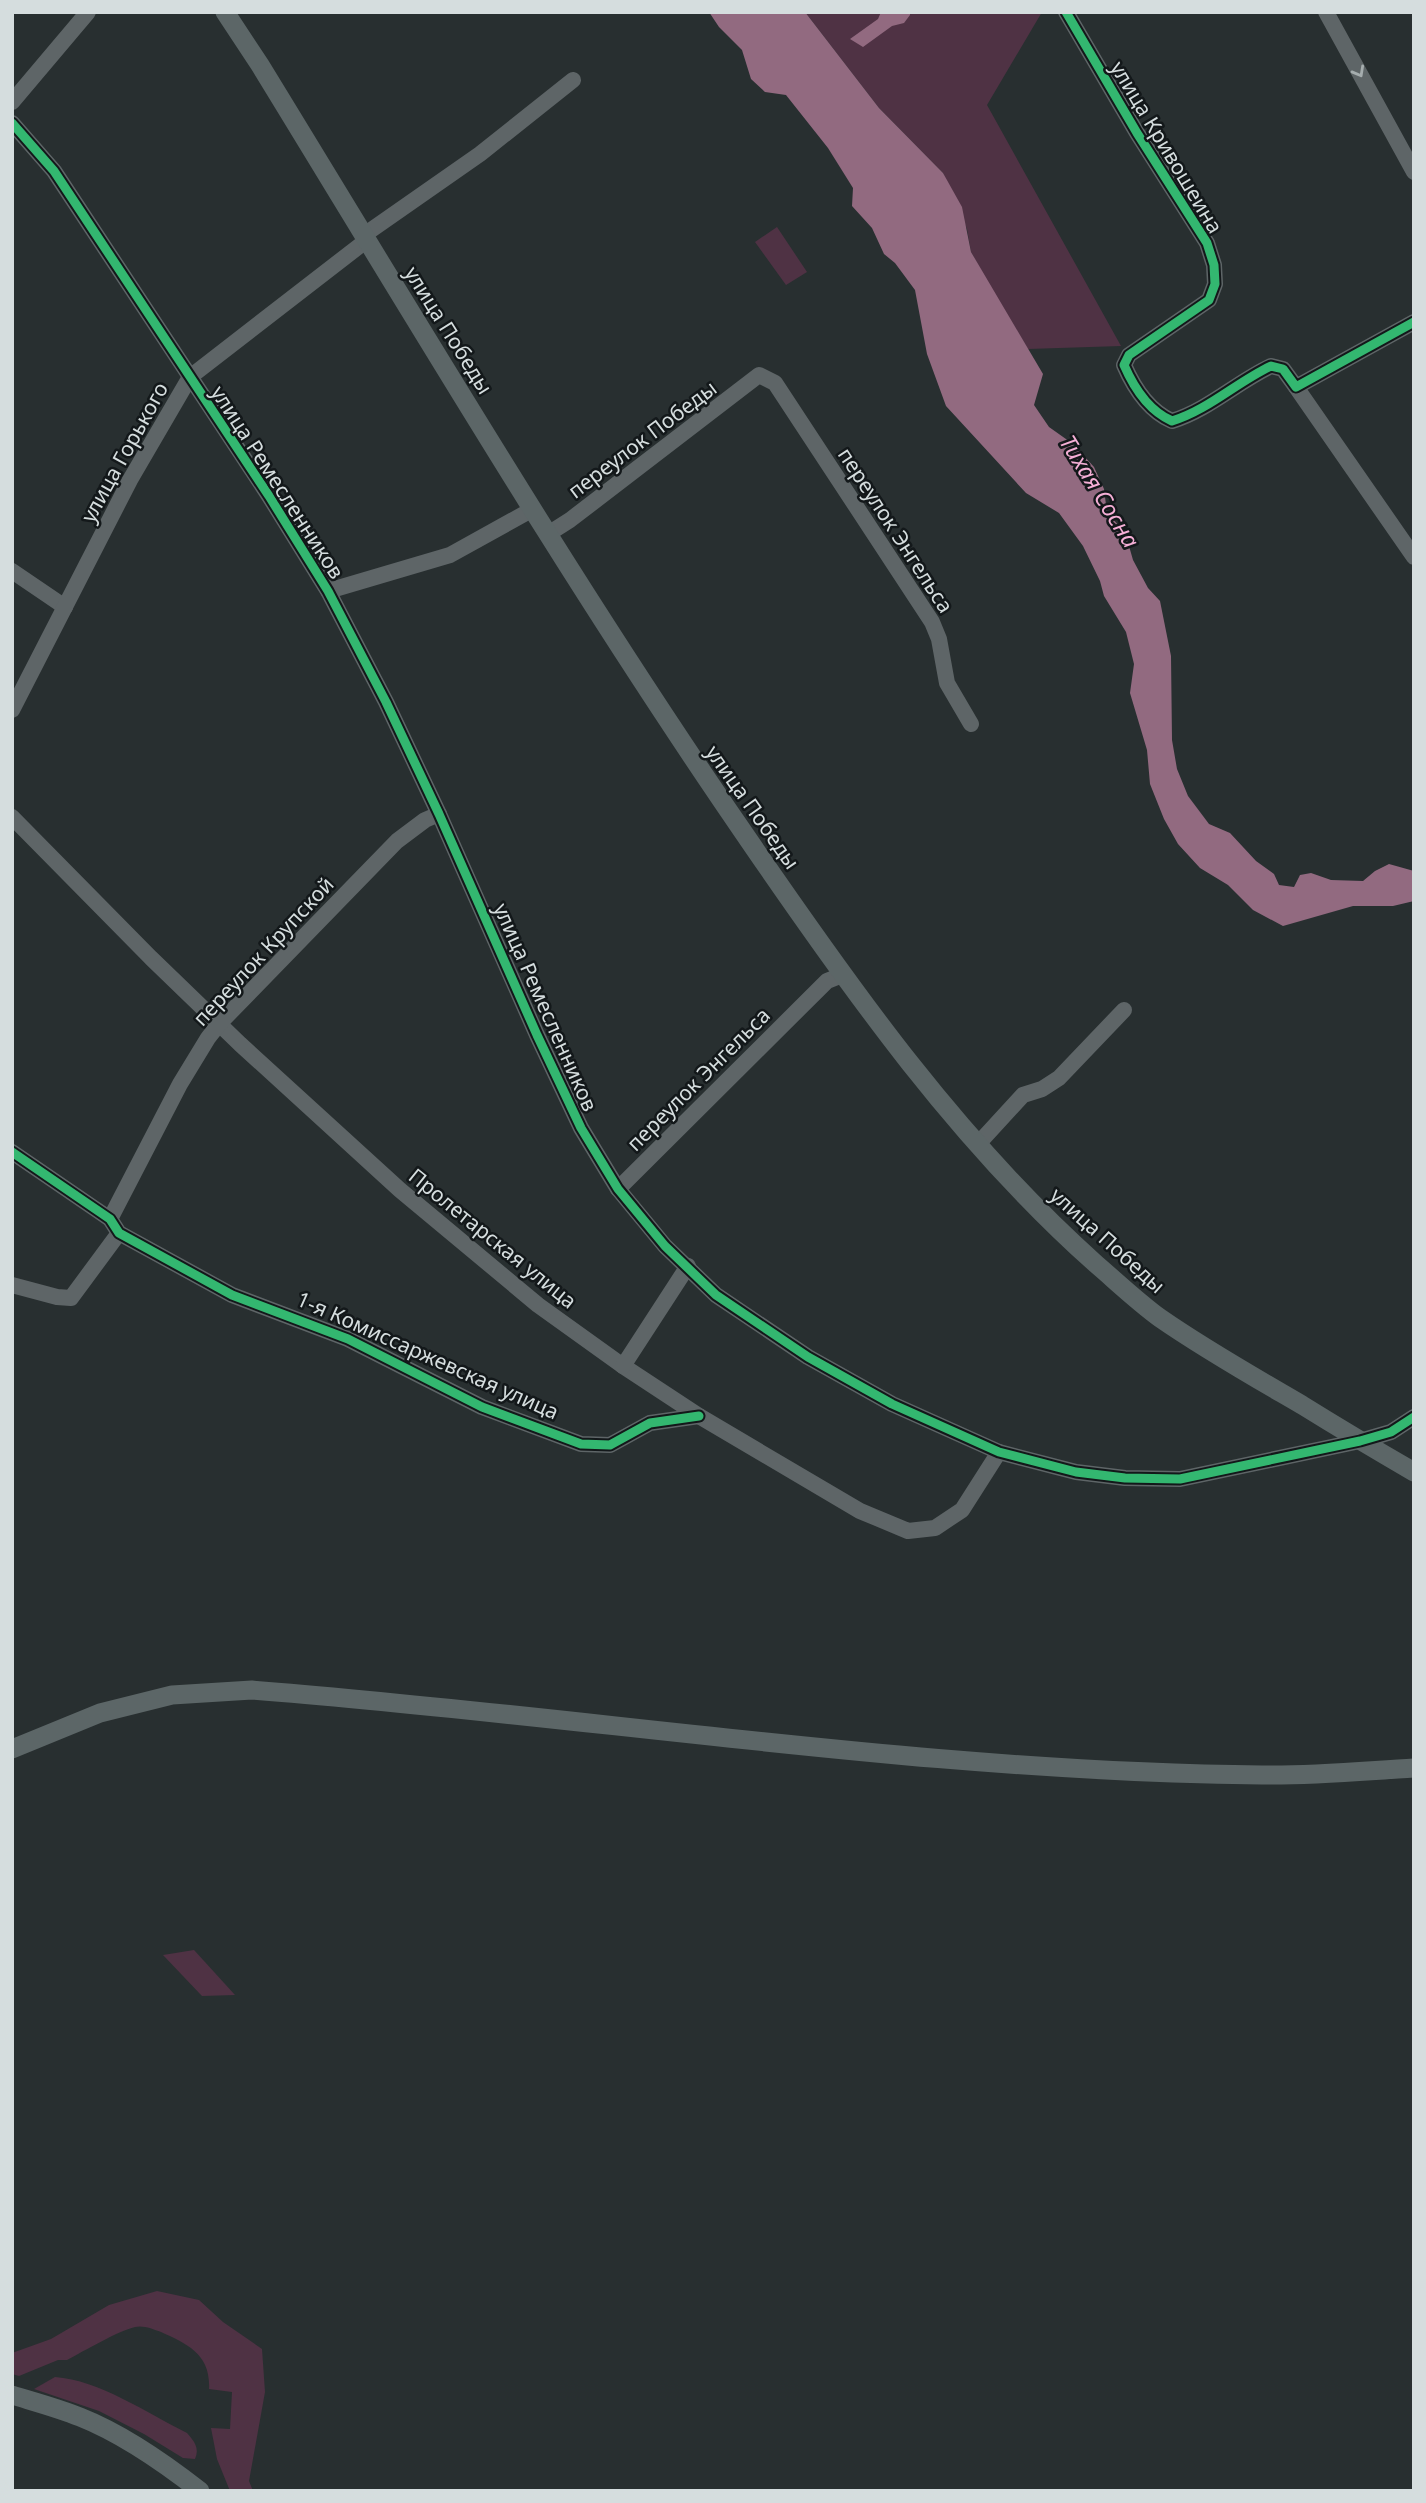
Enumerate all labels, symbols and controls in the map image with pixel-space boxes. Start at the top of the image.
street label: улица Кривошеина [1104,56,1230,238]
one-way arrow [1351,65,1364,77]
street label: улица Победы [399,261,499,399]
street label: переулок Победы [562,374,722,504]
street label: улица Горького [74,377,174,527]
street label: улица Ремесленников [205,380,351,584]
water label: Тихая Сосна [1053,428,1147,554]
street label: переулок Энгельса [832,442,960,618]
street label: улица Победы [700,739,806,875]
street label: переулок Крупской [186,870,340,1032]
street label: улица Ремесленников [487,899,605,1115]
street label: переулок Энгельса [620,1001,776,1157]
street label: Пролетарская улица [403,1162,583,1314]
street label: улица Победы [1045,1181,1171,1299]
street label: 1-я Комиссаржевская улица [293,1284,563,1426]

